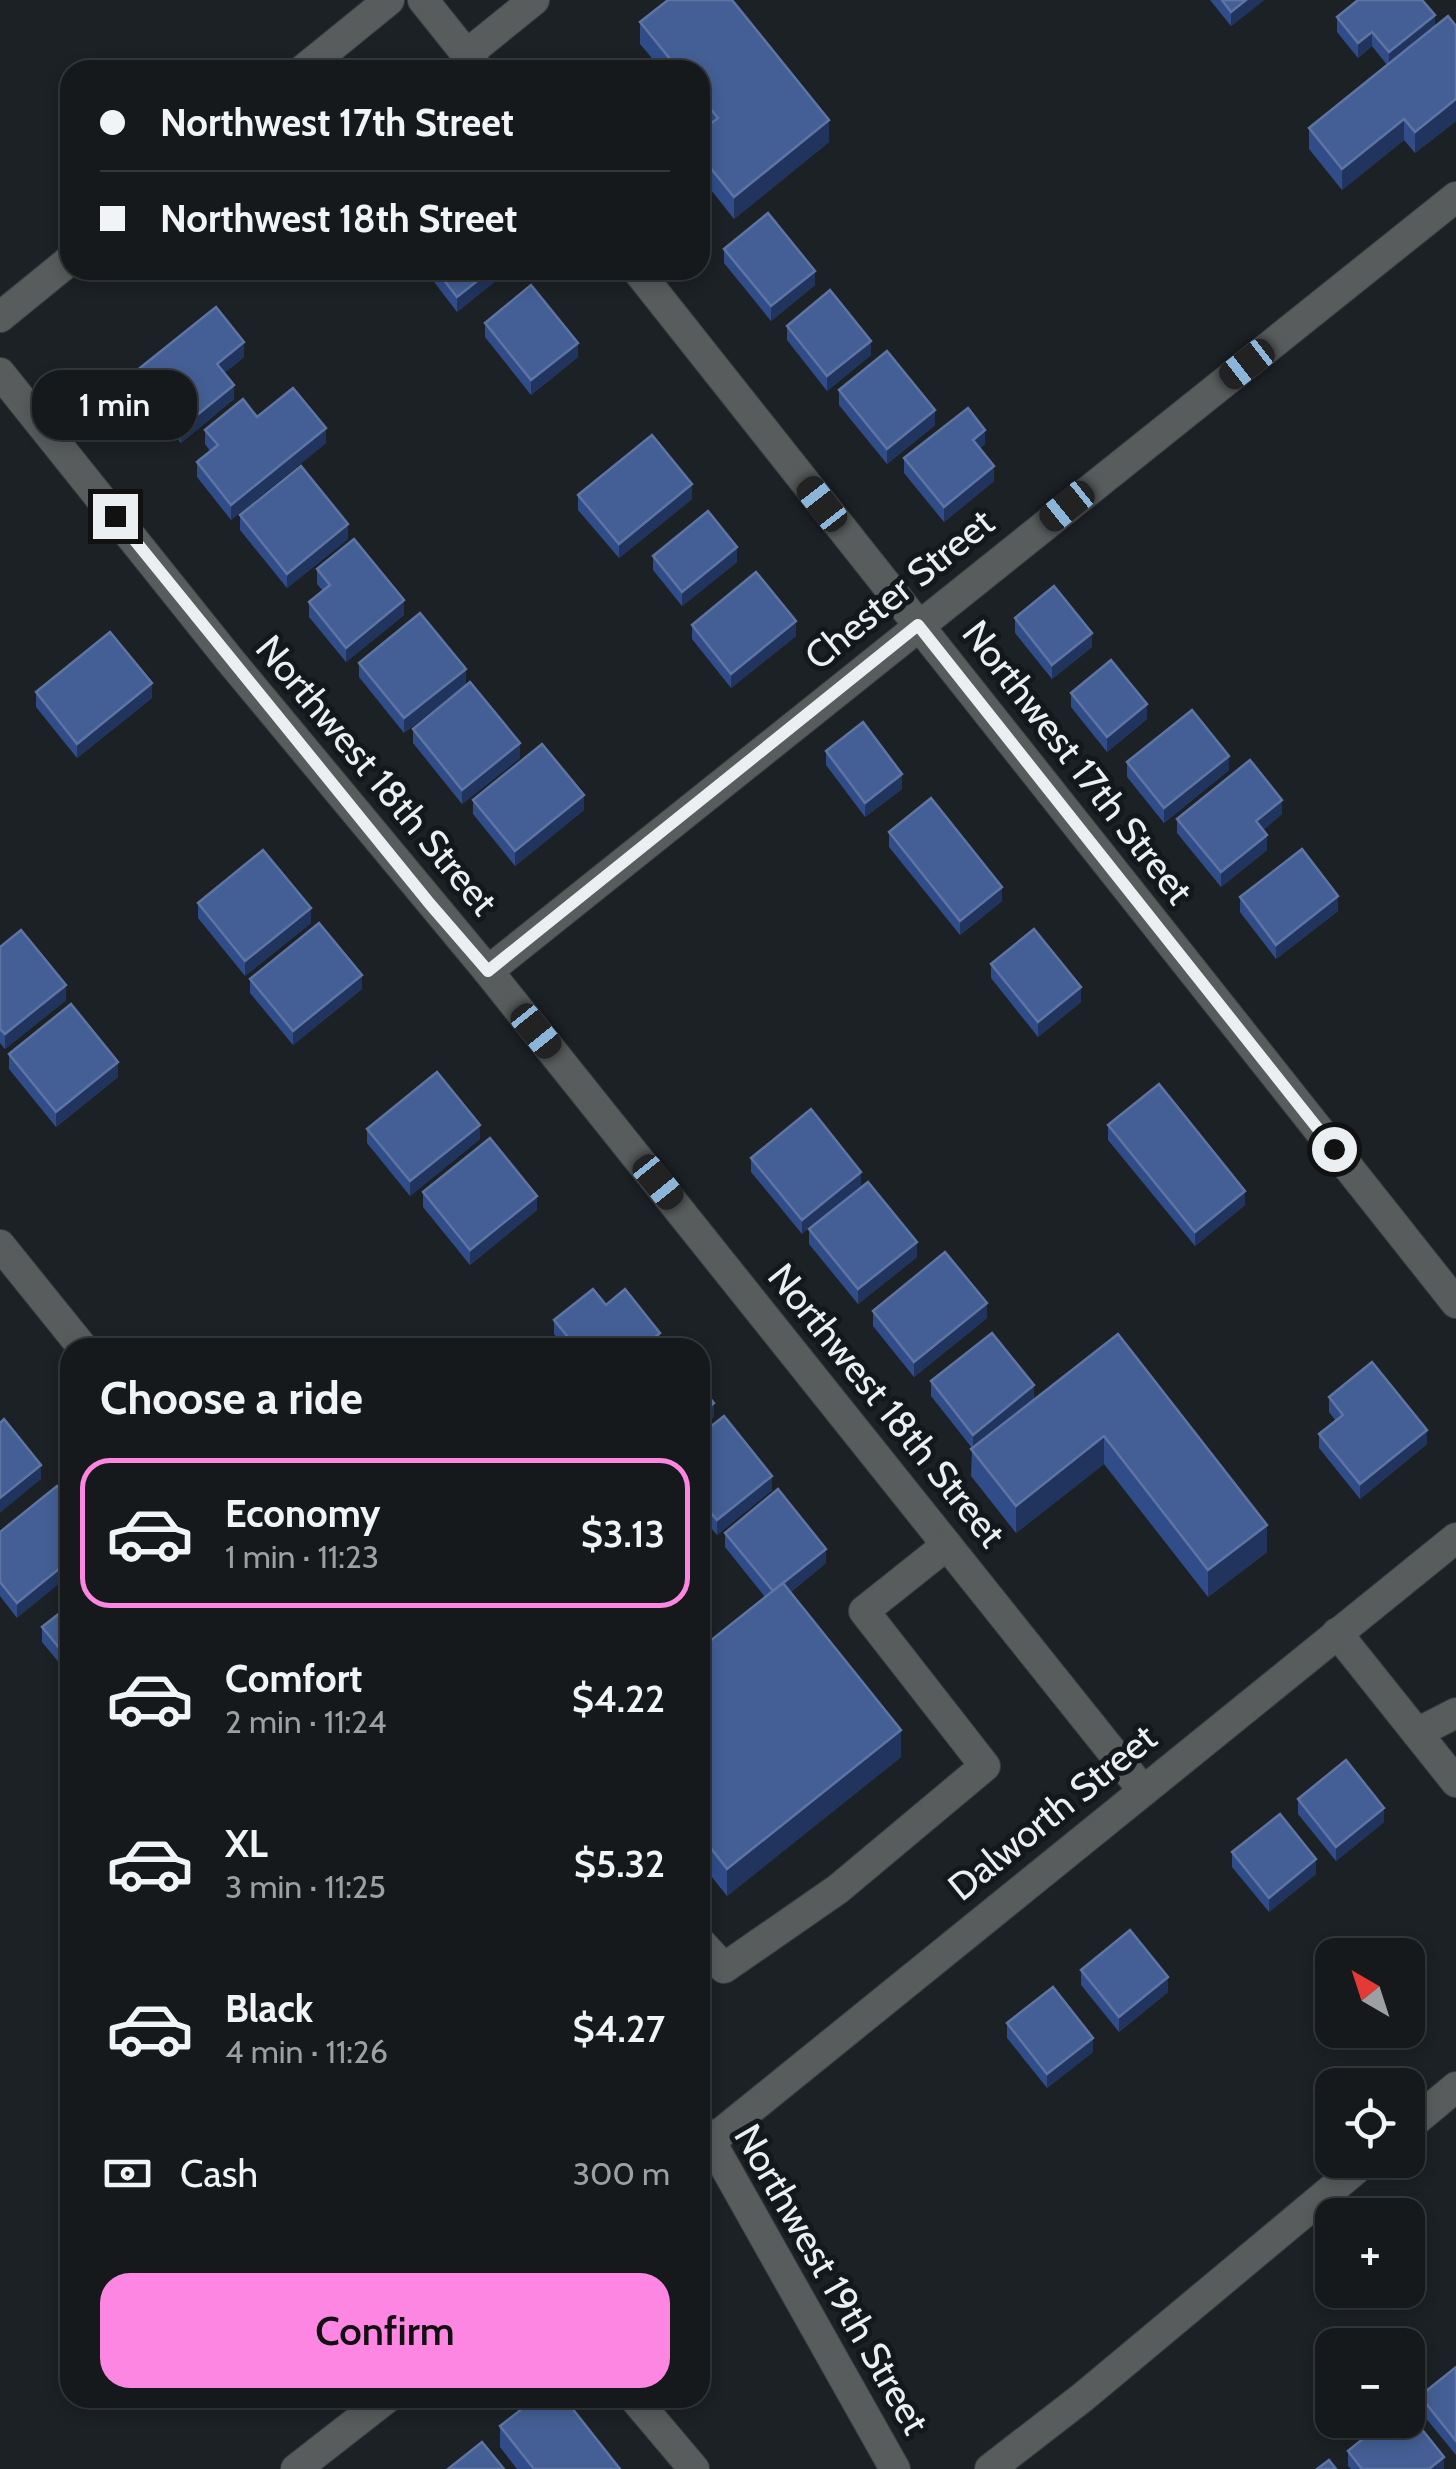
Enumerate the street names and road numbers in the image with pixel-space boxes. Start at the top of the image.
street label: Chester Street [795,498,1003,679]
street label: Northwest 17th Street [953,611,1204,913]
street label: Northwest 18th Street [246,625,508,925]
street label: Northwest 18th Street [758,1254,1016,1556]
street label: Dalworth Street [938,1714,1166,1910]
street label: Northwest 19th Street [724,2116,940,2442]

